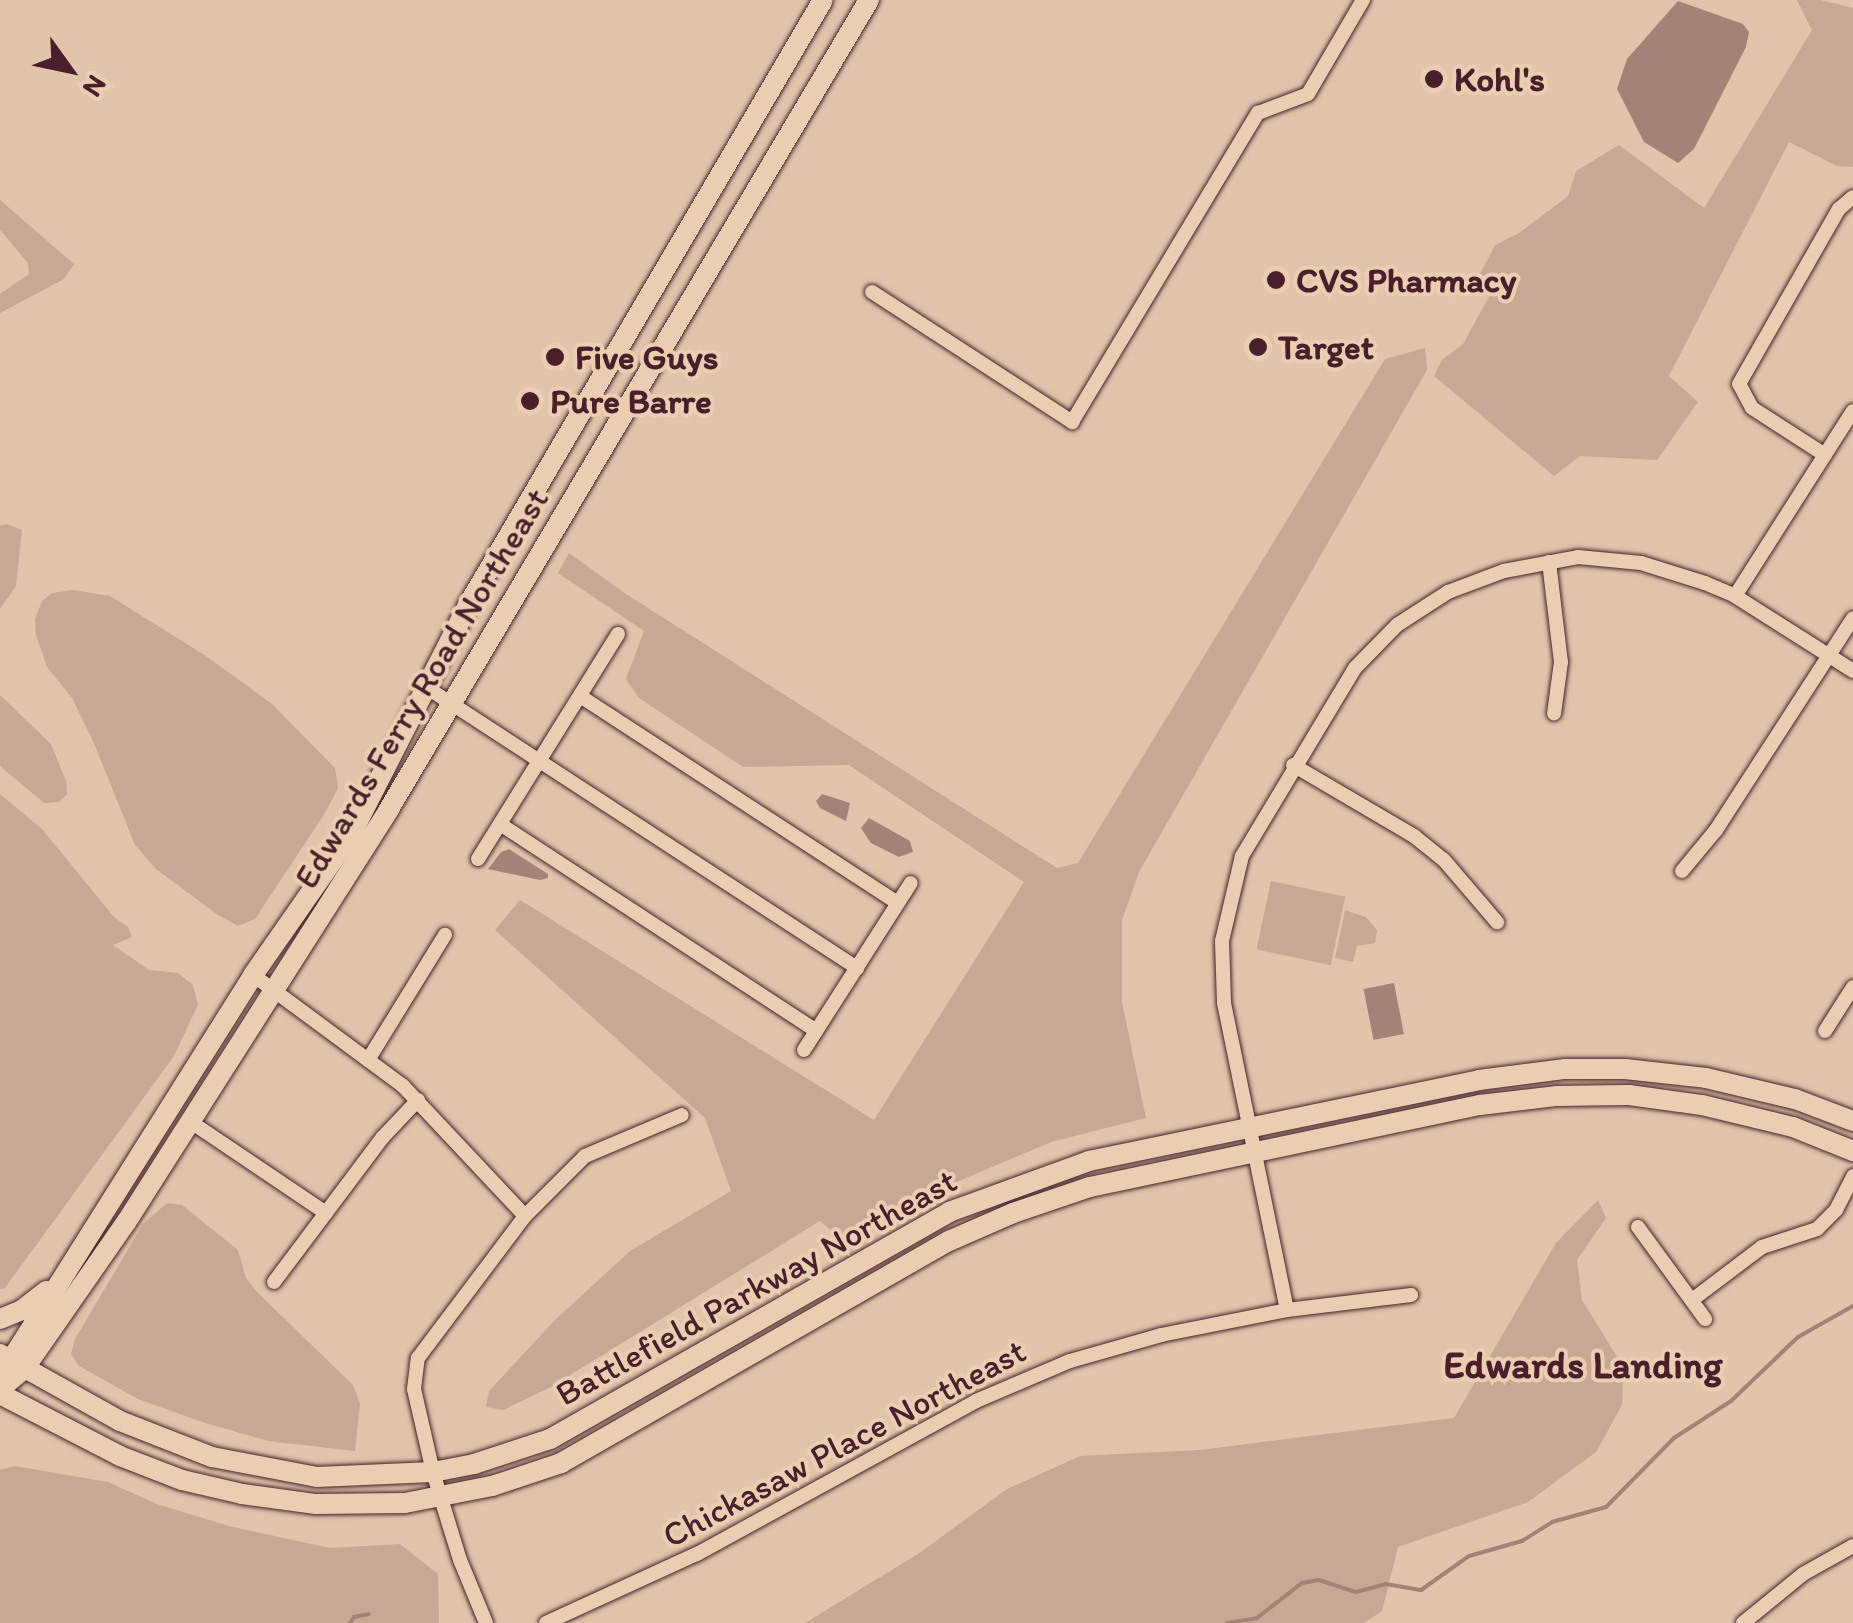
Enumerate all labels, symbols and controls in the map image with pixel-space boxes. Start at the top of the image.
north arrow [20,20,120,120]
place label: Kohl's [1454,58,1545,100]
marker: Kohl's [1423,68,1445,90]
text: N [76,69,115,104]
place label: CVS Pharmacy [1296,259,1516,301]
marker: CVS Pharmacy [1265,269,1287,291]
place label: Target [1278,326,1374,368]
place label: Five Guys [575,336,718,378]
marker: Target [1247,336,1269,358]
marker: Five Guys [544,346,566,368]
place label: Pure Barre [550,380,712,422]
marker: Pure Barre [519,390,541,412]
street label: Edwards Ferry Road Northeast [285,482,557,894]
street label: Battlefield Parkway Northeast [548,1159,964,1415]
street label: Chickasaw Place Northeast [655,1329,1033,1557]
district label: Edwards Landing [1443,1343,1723,1389]

